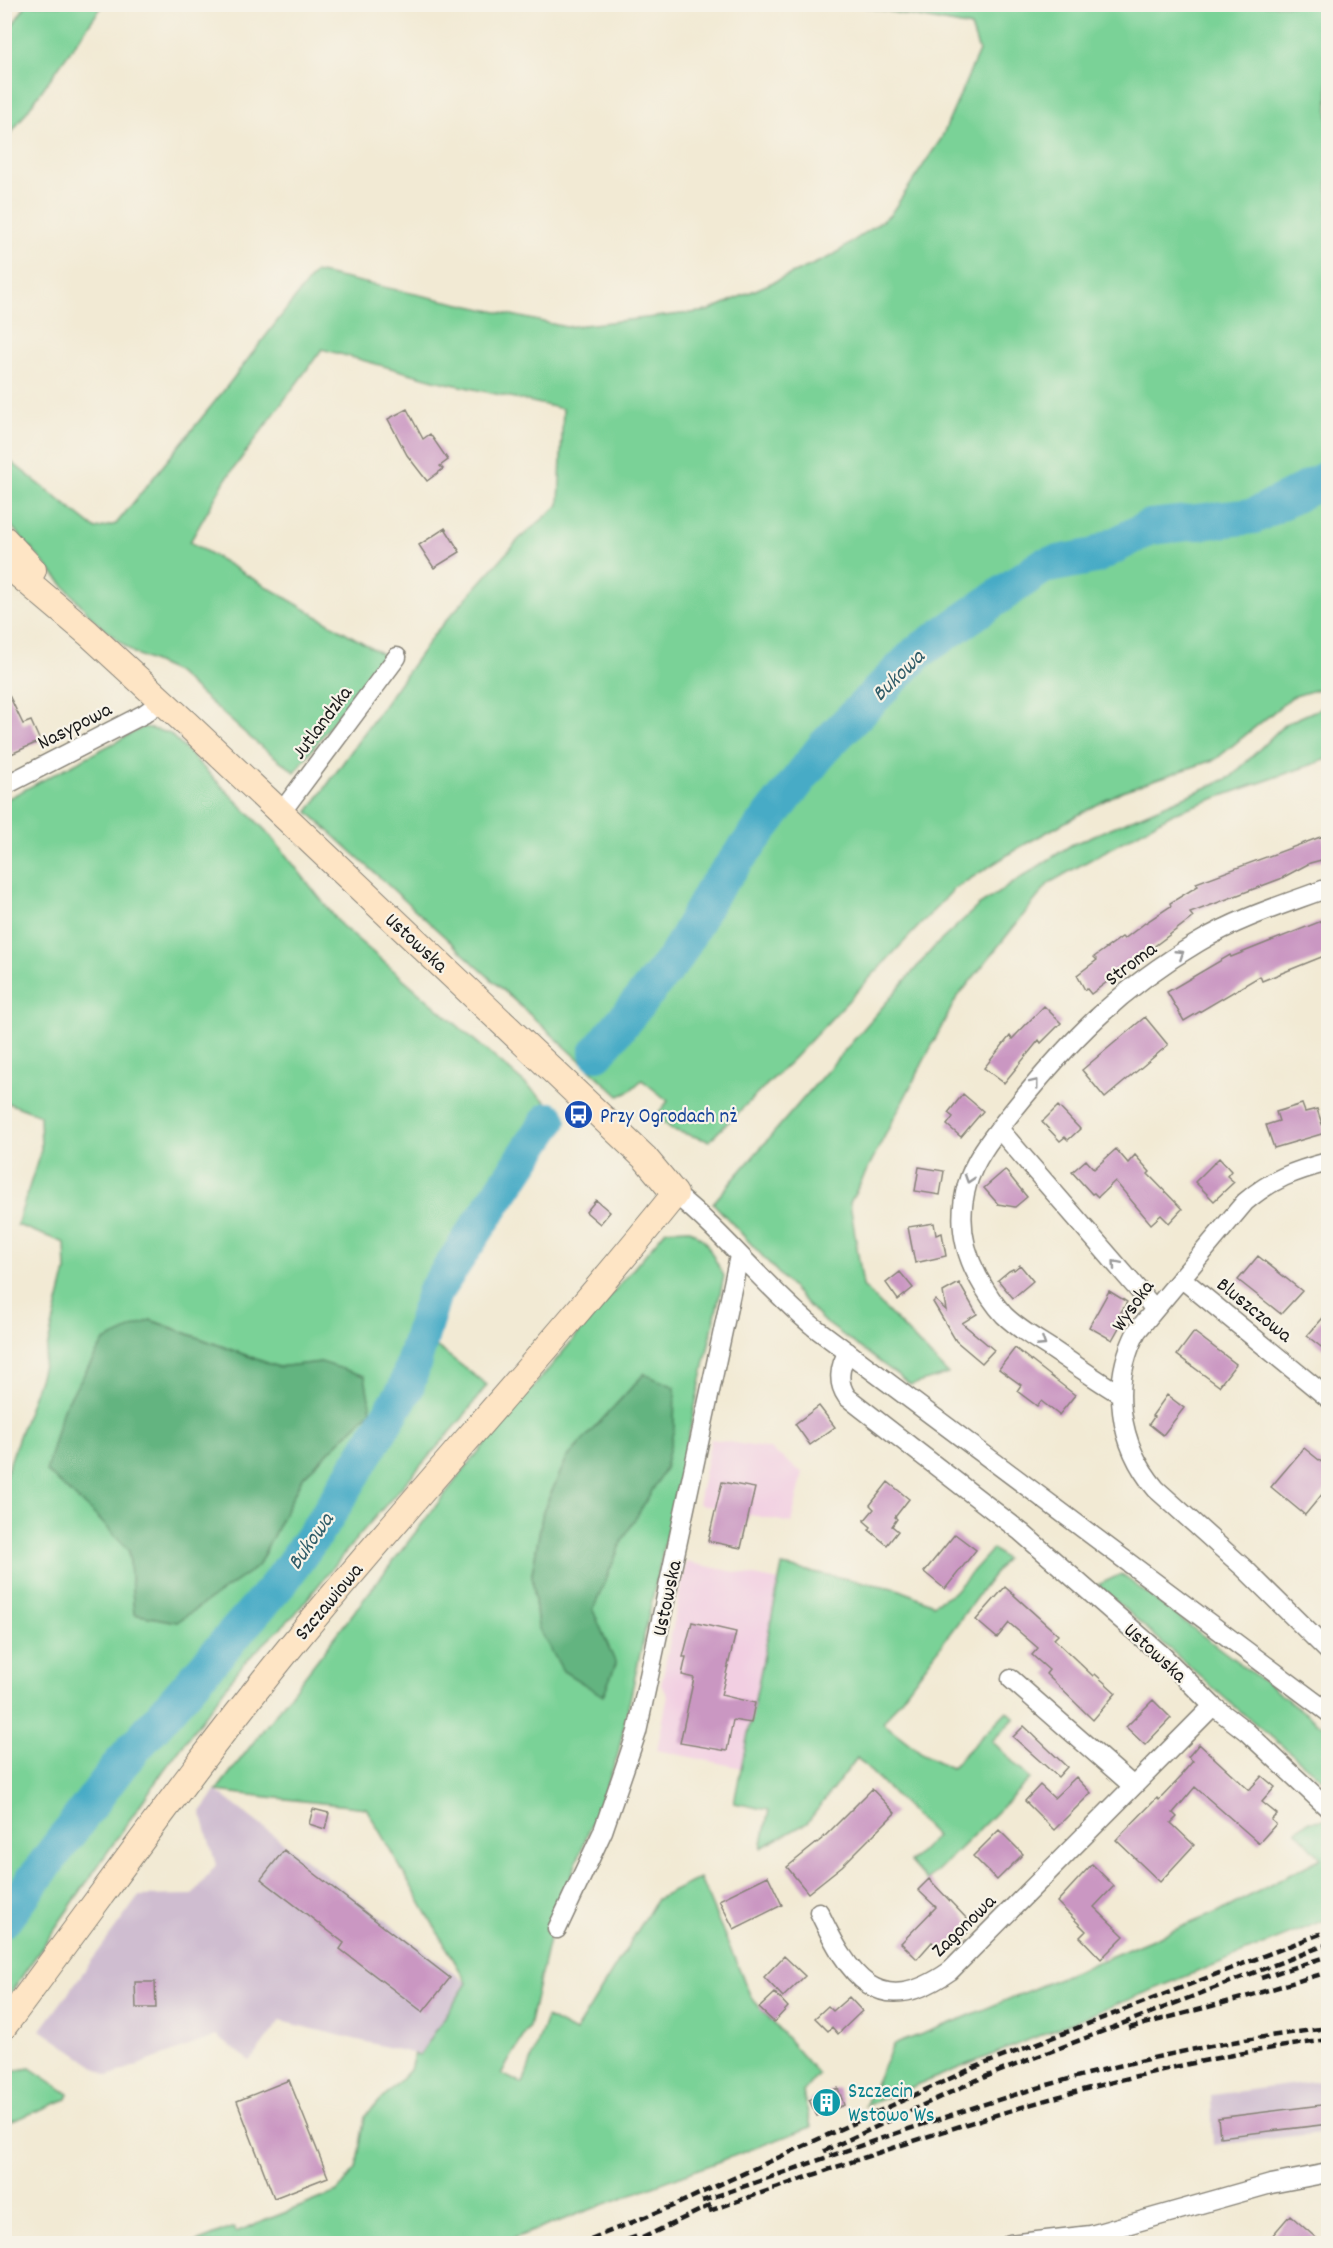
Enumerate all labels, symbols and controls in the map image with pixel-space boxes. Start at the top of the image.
water label: Bukowa [866,642,934,710]
street label: Jutlandzka [286,680,362,767]
street label: Nasypowa [33,696,119,759]
street label: Ustowska [377,907,454,982]
street label: Stroma [1099,935,1165,995]
one-way arrow [1173,950,1184,961]
one-way arrow [1027,1079,1038,1090]
bus stop icon: Przy Ogrodach nż [563,1099,595,1131]
place label: Przy Ogrodach nż [600,1103,737,1133]
one-way arrow [964,1173,977,1184]
one-way arrow [1112,1260,1123,1271]
street label: Bluszczowa [1209,1271,1298,1352]
street label: Wysoka [1106,1274,1164,1339]
one-way arrow [1036,1336,1047,1347]
water label: Bukowa [281,1506,344,1577]
street label: Szczawiowa [289,1557,373,1648]
street label: Ustowska [646,1557,692,1639]
street label: Ustowska [1116,1617,1193,1692]
street label: Zagonowa [926,1888,1005,1966]
place label: Szczecin Wstowo Ws [848,2078,935,2132]
building icon: Szczecin Wstowo Ws [811,2086,843,2118]

